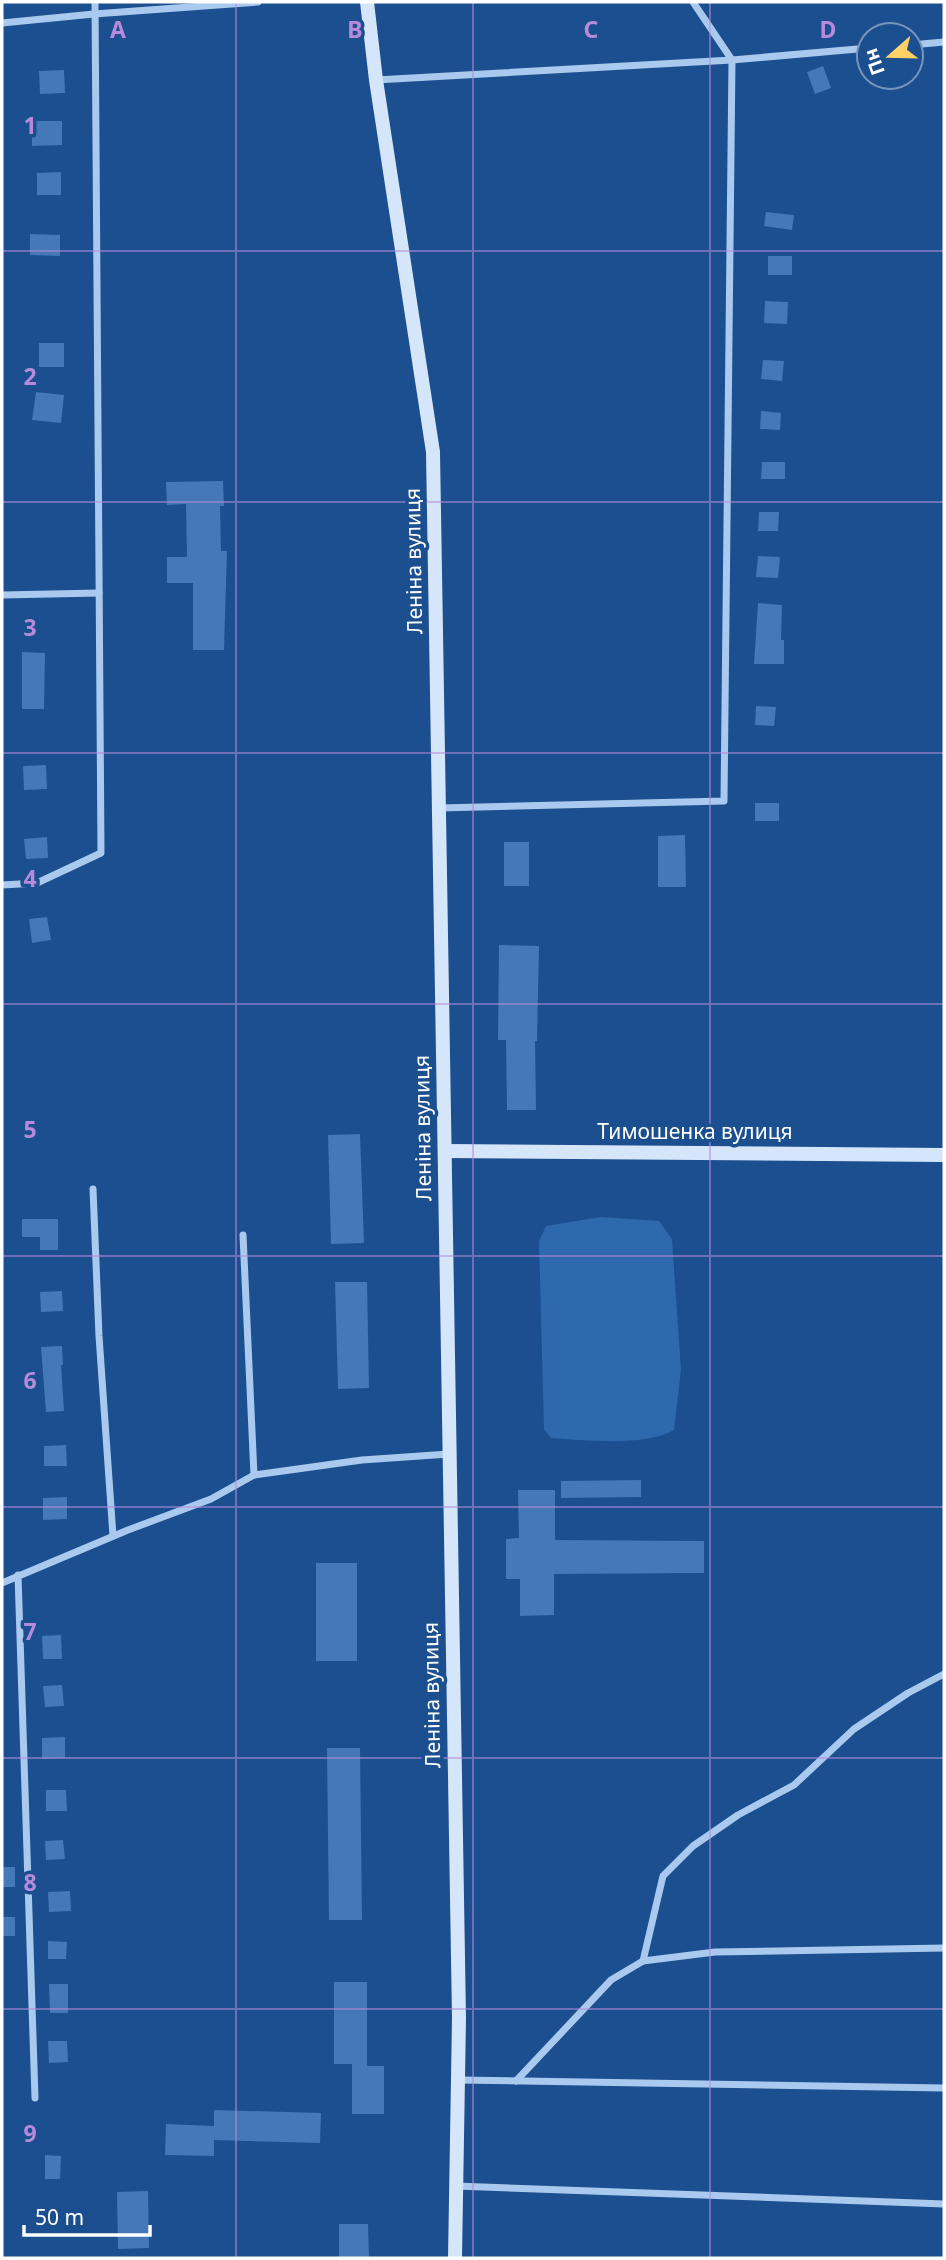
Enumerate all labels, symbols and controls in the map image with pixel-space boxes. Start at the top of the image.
text: A [110,13,126,45]
text: B [347,13,363,45]
text: C [584,13,599,45]
text: D [820,13,836,45]
north arrow [855,21,925,91]
text: Пн [857,45,891,79]
text: 1 [23,109,37,141]
text: 2 [23,360,37,392]
street label: Леніна вулиця [398,488,428,634]
text: 3 [23,611,37,643]
text: 4 [23,862,37,894]
street label: Леніна вулиця [407,1055,437,1201]
text: 5 [23,1113,37,1145]
street label: Тимошенка вулиця [597,1117,793,1145]
text: 6 [23,1364,37,1396]
text: 7 [23,1615,37,1647]
street label: Леніна вулиця [416,1622,446,1768]
text: 8 [23,1866,37,1898]
text: 9 [23,2117,37,2149]
scale bar [24,2194,150,2238]
text: 50 m [35,2203,84,2231]

